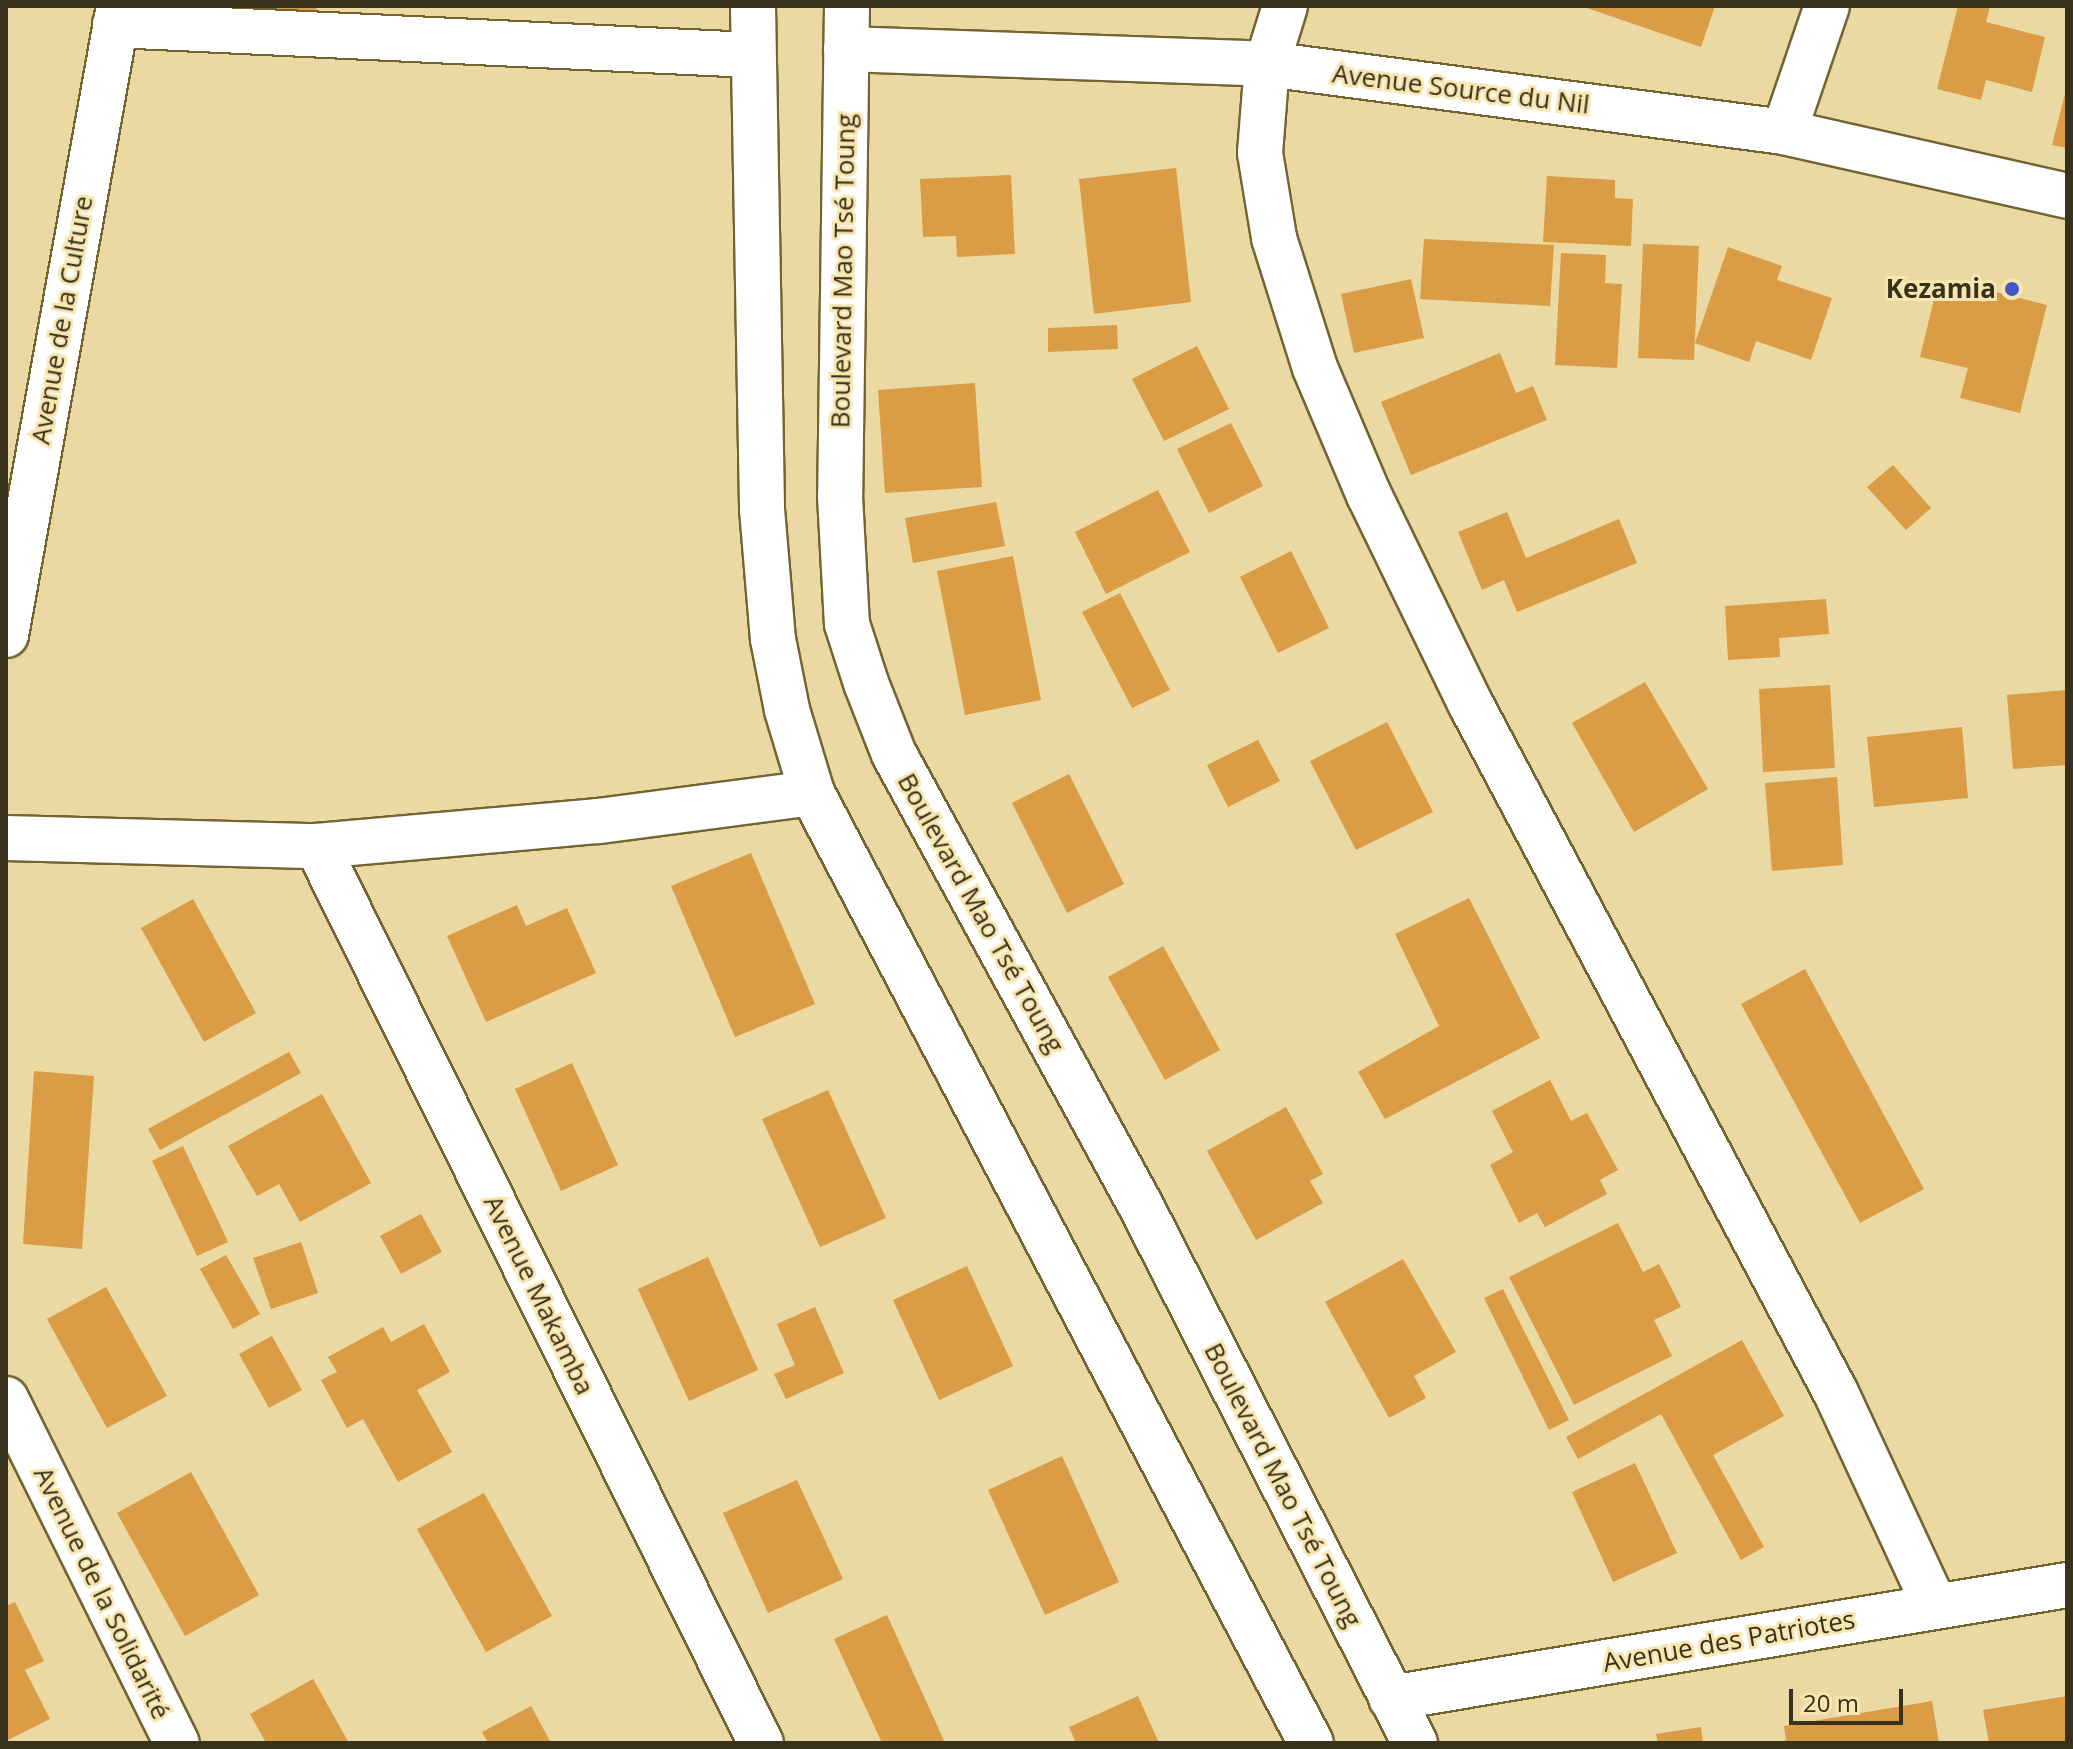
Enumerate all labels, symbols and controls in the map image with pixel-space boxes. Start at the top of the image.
street label: Avenue Source du Nil [1331,58,1591,120]
street label: Boulevard Mao Tsé Toung [825,113,861,429]
street label: Avenue de la Culture [25,193,99,447]
place label: Kezamia [1886,273,1996,305]
marker: Kezamia [2003,280,2021,298]
street label: Boulevard Mao Tsé Toung [891,768,1071,1058]
street label: Avenue Makamba [477,1190,601,1400]
street label: Boulevard Mao Tsé Toung [1198,1338,1368,1632]
street label: Avenue de la Solidarité [27,1462,177,1724]
street label: Avenue des Patriotes [1601,1603,1857,1679]
scale bar [1793,1673,1907,1723]
text: 20 m [1803,1686,1859,1719]

